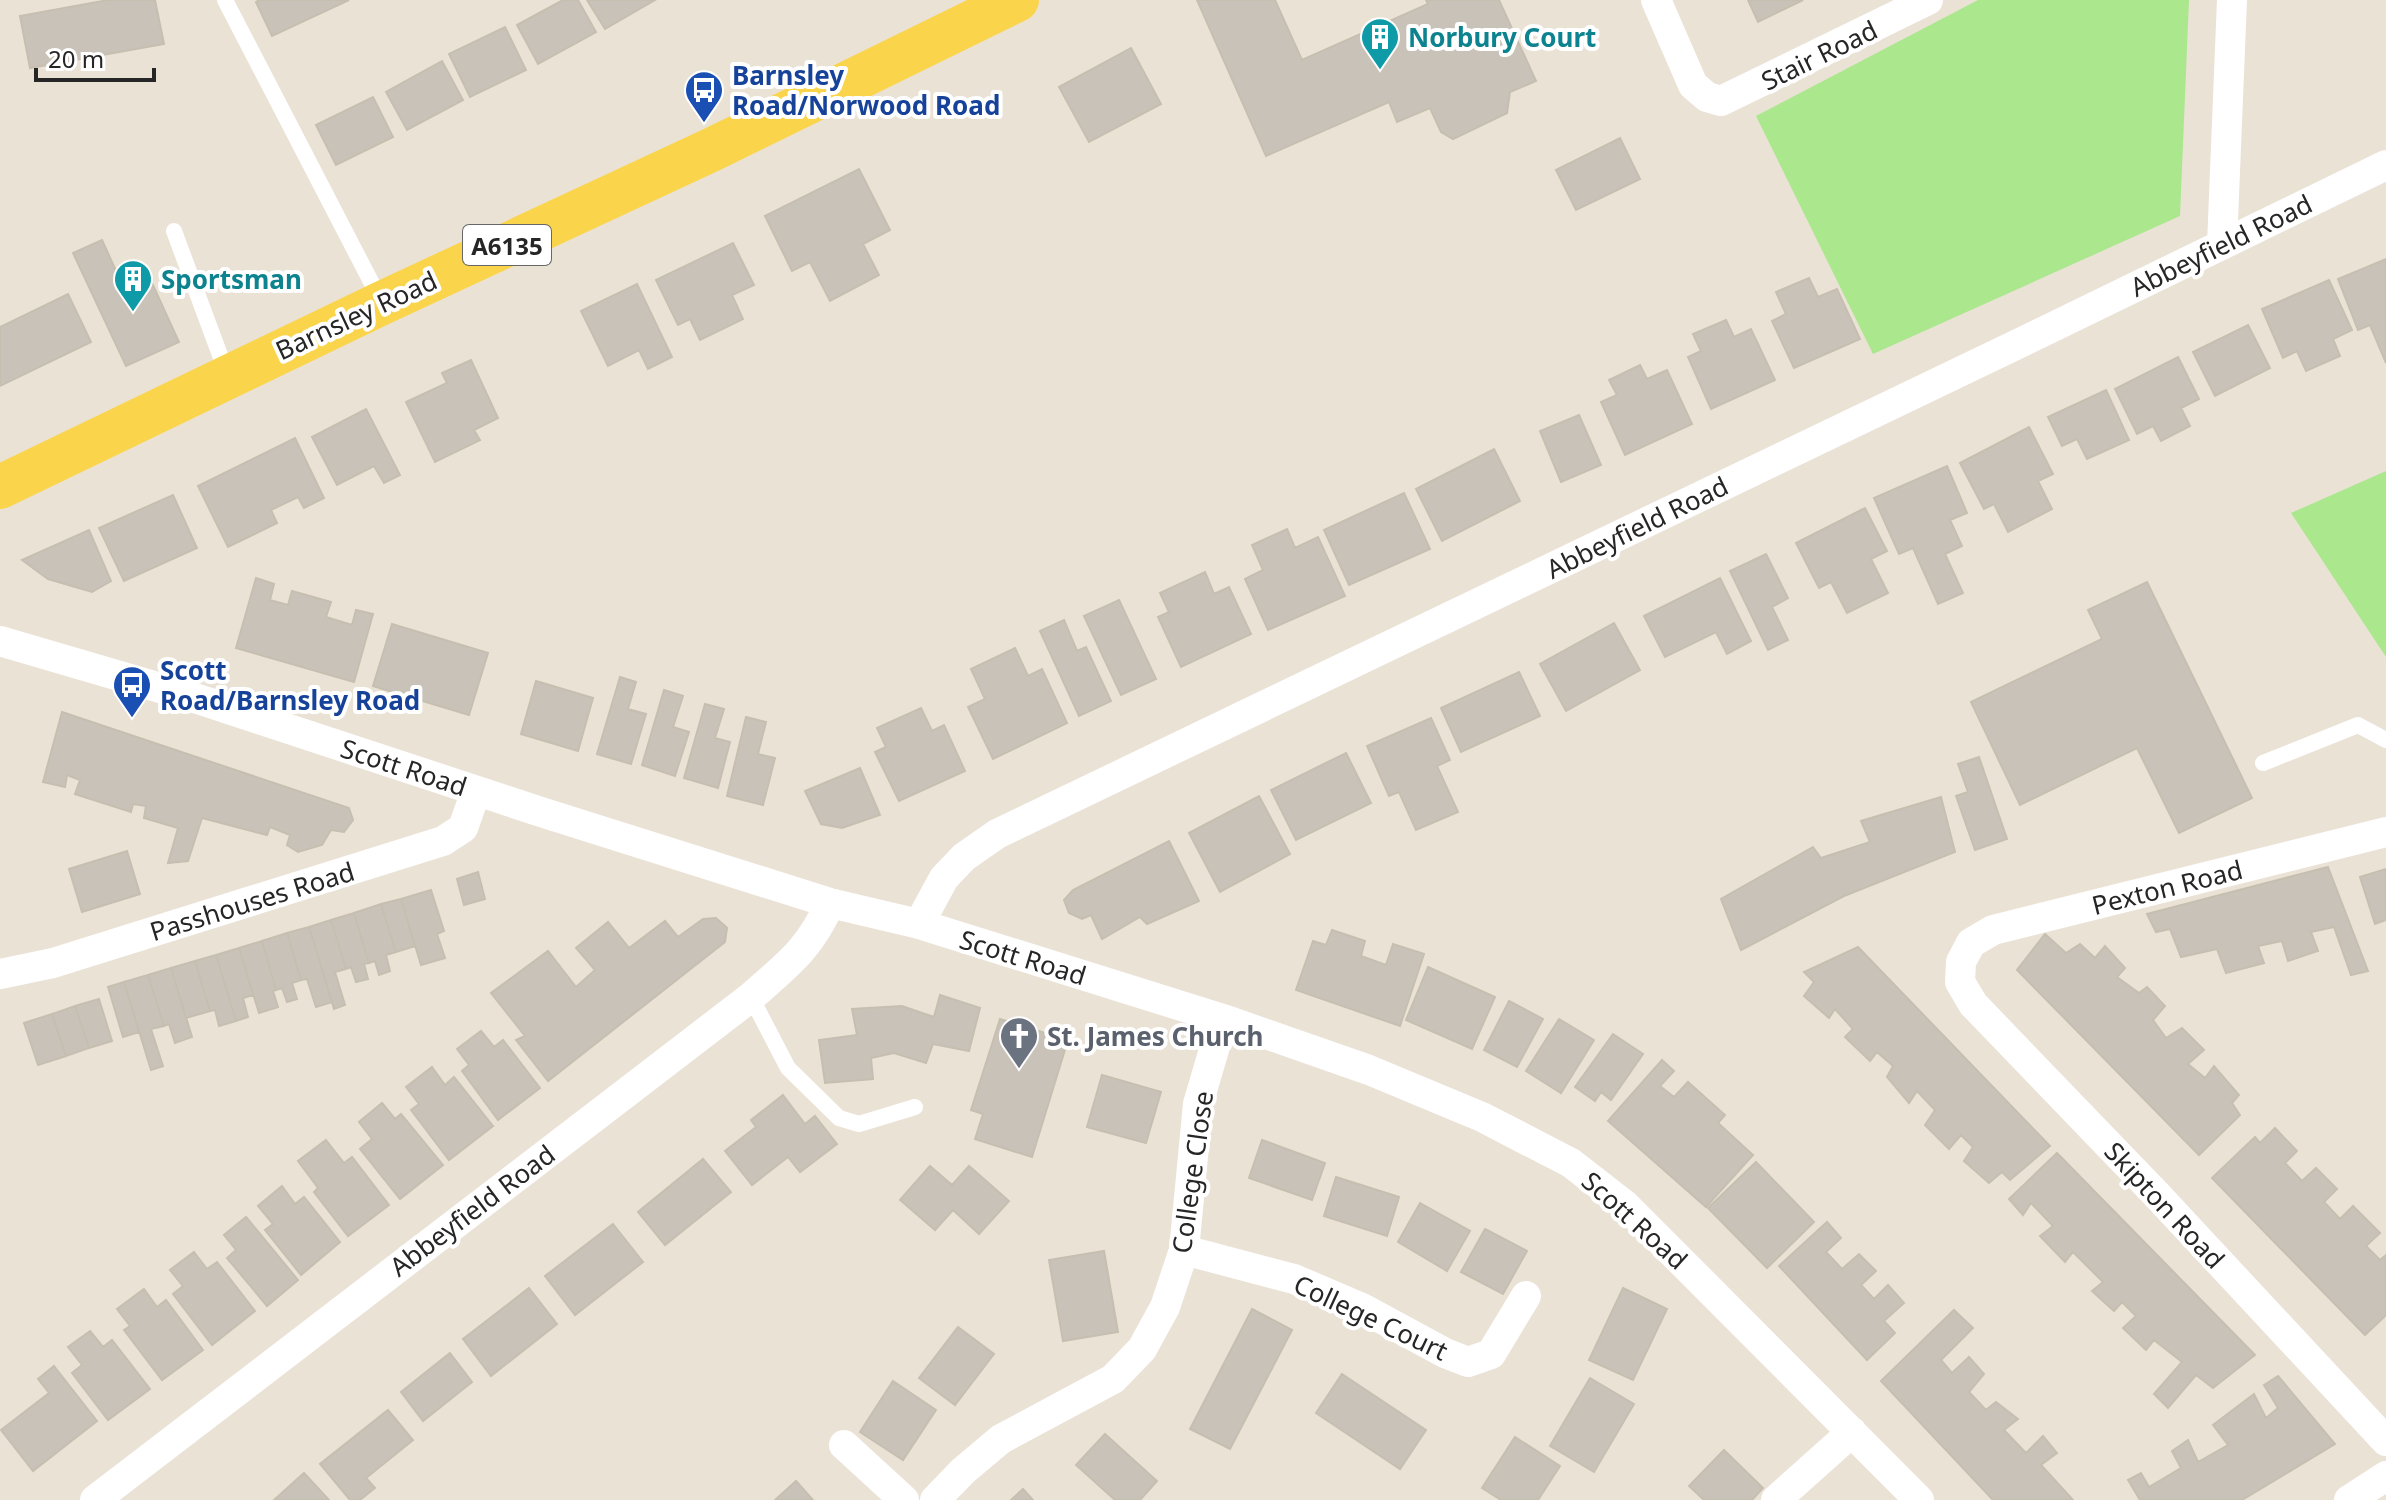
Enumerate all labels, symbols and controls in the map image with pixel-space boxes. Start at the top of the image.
street label: Stair Road [1755,11,1883,99]
building icon: Norbury Court [1359,16,1401,71]
place label: Norbury Court [1408,19,1596,55]
scale bar [36,32,154,82]
text: 20 m [48,42,104,75]
place label: Barnsley Road/Norwood Road [732,57,1000,123]
bus stop icon: Barnsley Road/Norwood Road [683,69,725,124]
street label: Abbeyfield Road [2124,185,2318,305]
road number: A6135 [463,225,551,265]
building icon: Sportsman [112,258,154,313]
place label: Sportsman [161,261,302,297]
street label: Barnsley Road [269,262,443,368]
street label: Abbeyfield Road [1540,467,1734,587]
place label: Scott Road/Barnsley Road [160,652,420,718]
bus stop icon: Scott Road/Barnsley Road [111,664,153,719]
street label: Scott Road [336,730,472,804]
street label: Pexton Road [2088,851,2246,923]
street label: Passhouses Road [145,853,359,949]
street label: Scott Road [955,921,1091,993]
church icon: St. James Church [998,1015,1040,1070]
place label: St. James Church [1047,1018,1263,1054]
street label: College Close [1163,1088,1221,1256]
street label: Skipton Road [2097,1134,2233,1276]
street label: Abbeyfield Road [382,1136,562,1284]
street label: Scott Road [1574,1163,1696,1277]
street label: College Court [1288,1266,1454,1368]

